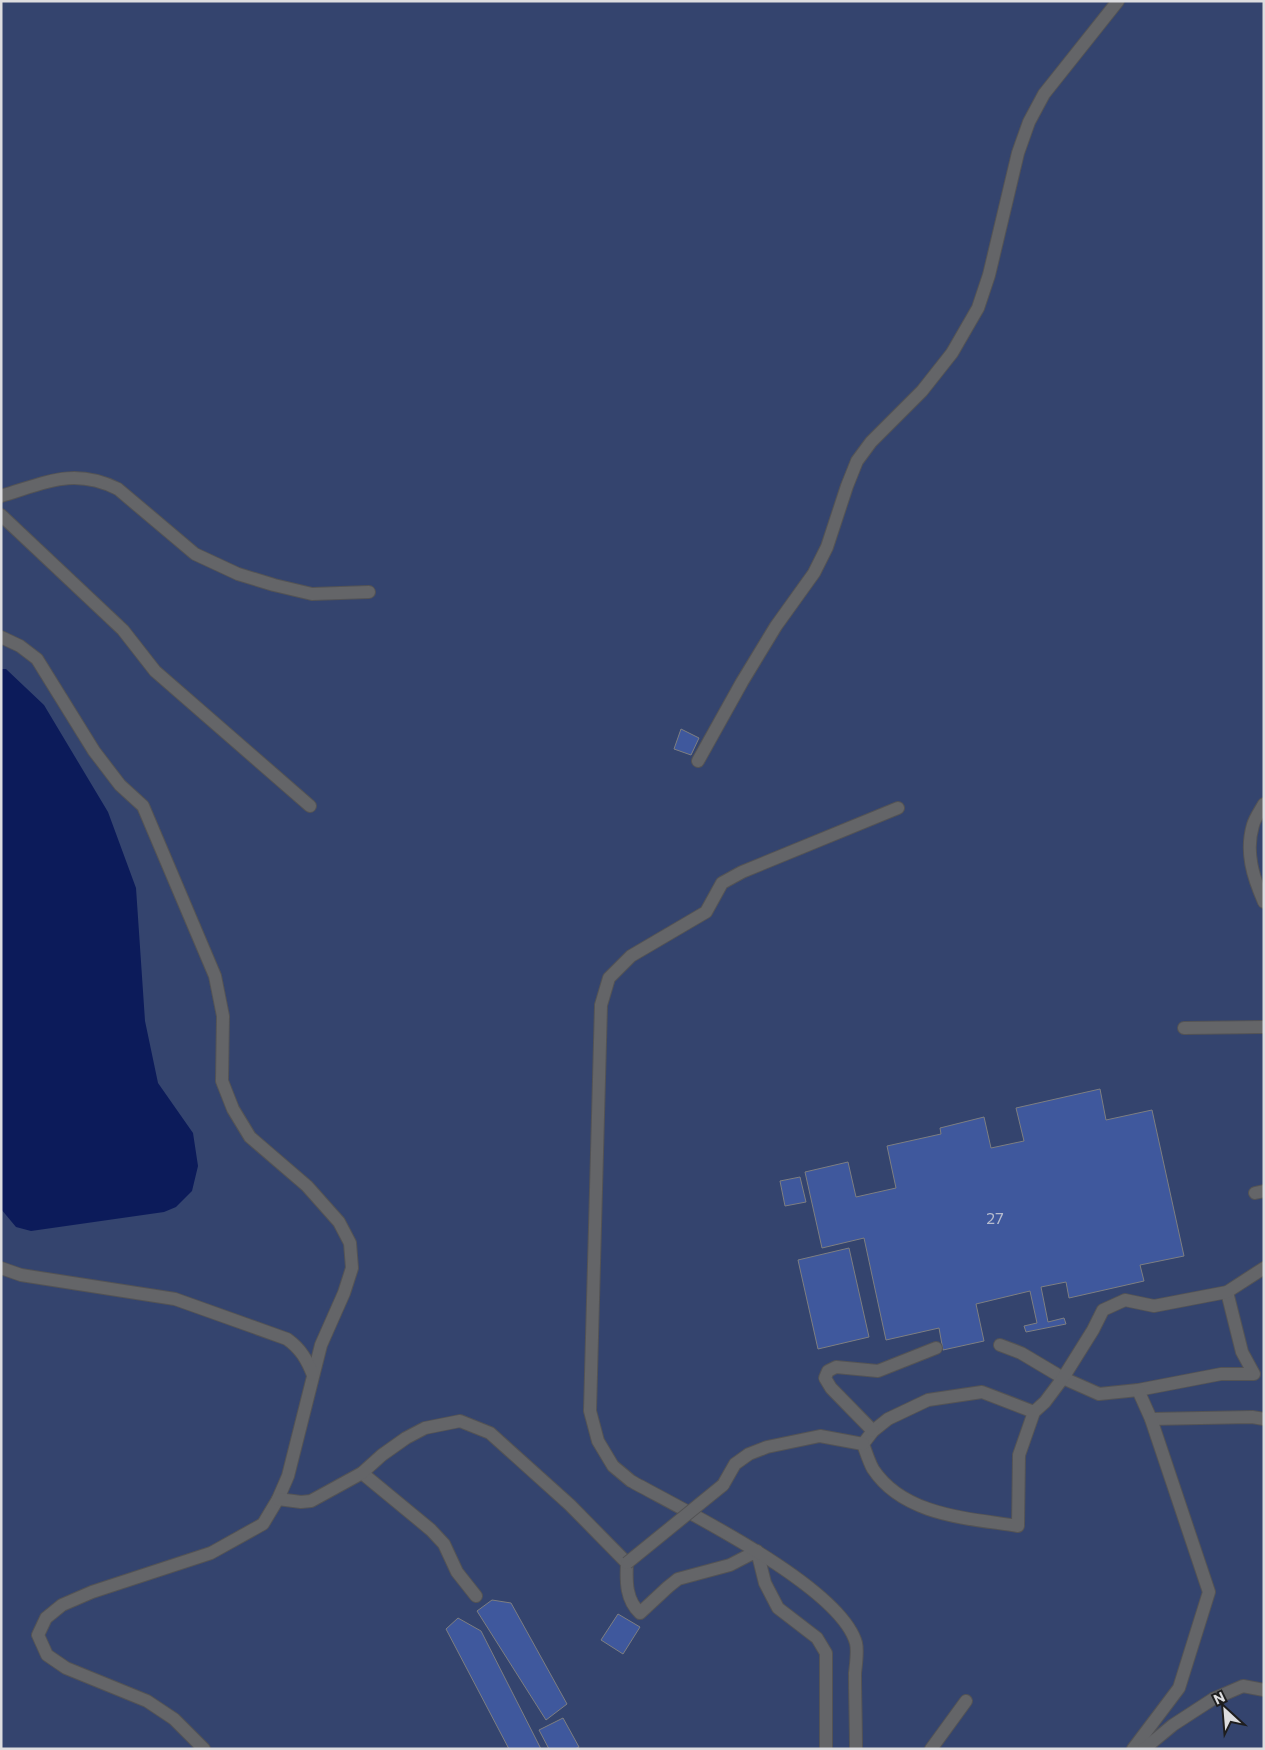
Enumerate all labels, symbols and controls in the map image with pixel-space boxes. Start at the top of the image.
house number: 27 [986,1208,1004,1227]
north arrow [1200,1685,1250,1735]
text: N [1211,1688,1228,1708]

